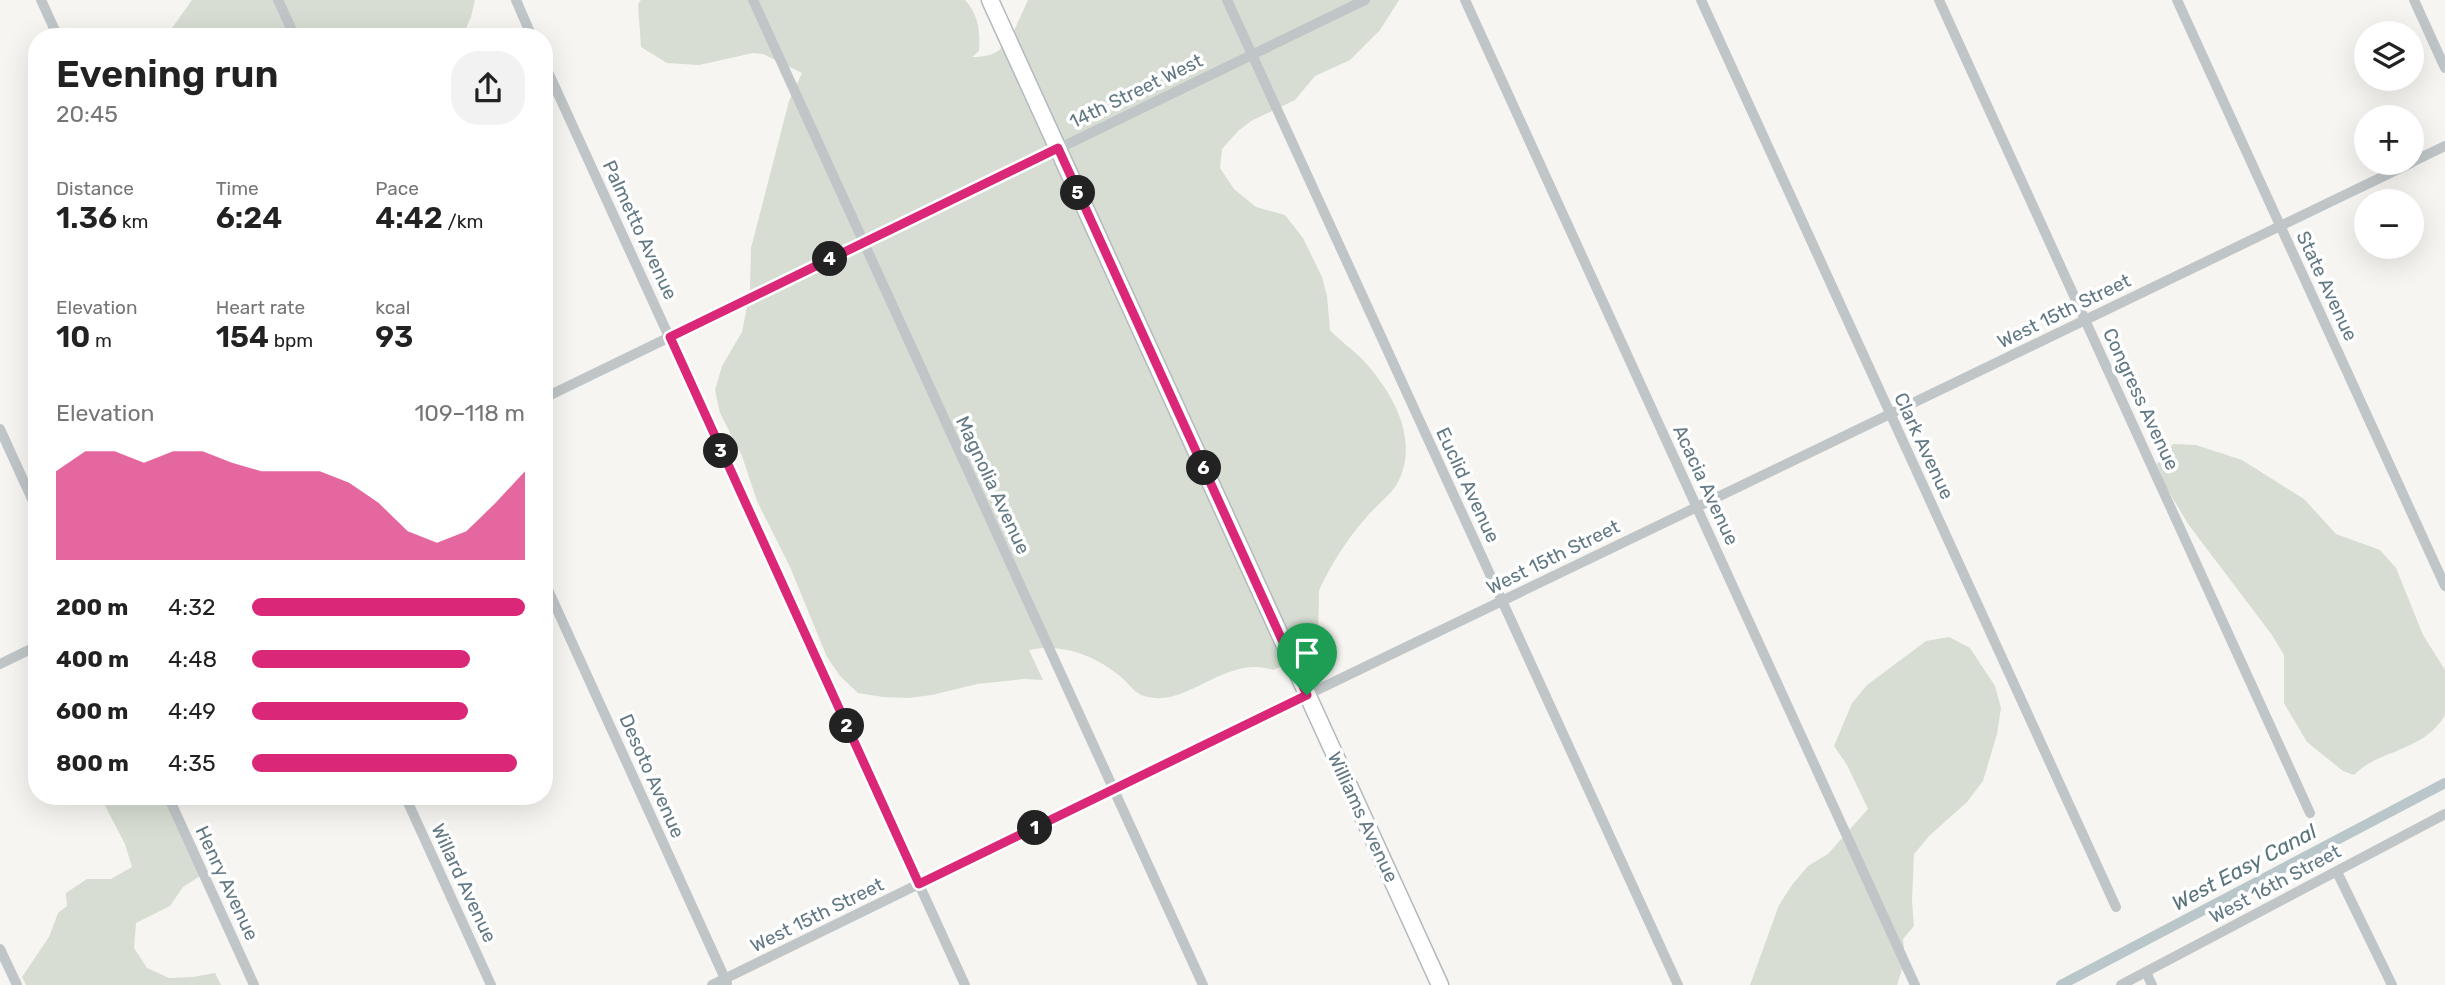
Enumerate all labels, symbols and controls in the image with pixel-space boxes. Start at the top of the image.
map controls [2354,21,2424,259]
button: layers [2354,21,2424,91]
street label: 14th Street West [1066,49,1207,133]
text: Evening run [56,51,279,97]
button: share [451,51,525,125]
text: 20:45 [56,100,118,128]
button: + [2354,105,2424,175]
street label: Palmetto Avenue [598,157,682,303]
pin: 5 [1060,176,1096,210]
text: Distance [56,177,134,200]
text: Time [216,177,259,200]
text: Pace [375,177,419,200]
text: 5 [1071,181,1084,204]
button: − [2354,189,2424,259]
text: 1.36 [56,200,117,236]
text: 6:24 [216,200,282,236]
text: 4:42 [375,200,443,236]
text: km [117,210,148,233]
text: /km [443,210,483,233]
street label: State Avenue [2292,227,2362,345]
pin: 4 [812,242,848,276]
text: 4 [823,247,836,270]
street label: West 15th Street [1994,269,2135,353]
text: Elevation [56,296,137,319]
text: Heart rate [216,296,305,319]
text: kcal [375,296,410,319]
text: 10 [56,319,90,355]
text: 154 [216,319,269,355]
text: 93 [375,319,413,355]
street label: Congress Avenue [2098,324,2184,474]
text: m [90,329,112,352]
text: bpm [269,329,313,352]
street label: Clark Avenue [1889,389,1959,503]
text: Elevation [56,399,155,427]
text: 109–118 m [414,399,525,427]
street label: Magnolia Avenue [951,412,1035,558]
street label: Acacia Avenue [1668,421,1744,549]
street label: Euclid Avenue [1431,424,1505,546]
pin: 3 [704,434,738,468]
text: 3 [714,439,727,462]
pin: 6 [1186,450,1222,486]
text: 6 [1197,456,1210,479]
street label: West 15th Street [1483,515,1624,599]
text: 200 m [56,593,128,621]
text: 4:32 [168,593,216,621]
pin [1277,623,1337,695]
icon: arrive [1288,634,1326,672]
text: 400 m [56,645,129,673]
text: 4:48 [168,645,217,673]
text: 600 m [56,697,128,725]
text: 4:49 [168,697,216,725]
pin: 2 [830,708,864,744]
street label: Desoto Avenue [614,710,690,842]
text: 2 [840,714,853,737]
street label: Williams Avenue [1323,748,1403,886]
text: 800 m [56,749,129,777]
text: 4:35 [168,749,216,777]
pin: 1 [1018,810,1052,846]
text: 1 [1030,816,1039,839]
water label: West Easy Canal [2167,818,2321,916]
street label: Willard Avenue [426,820,502,946]
street label: Henry Avenue [190,822,264,944]
street label: West 16th Street [2205,839,2345,928]
street label: West 15th Street [747,873,888,957]

